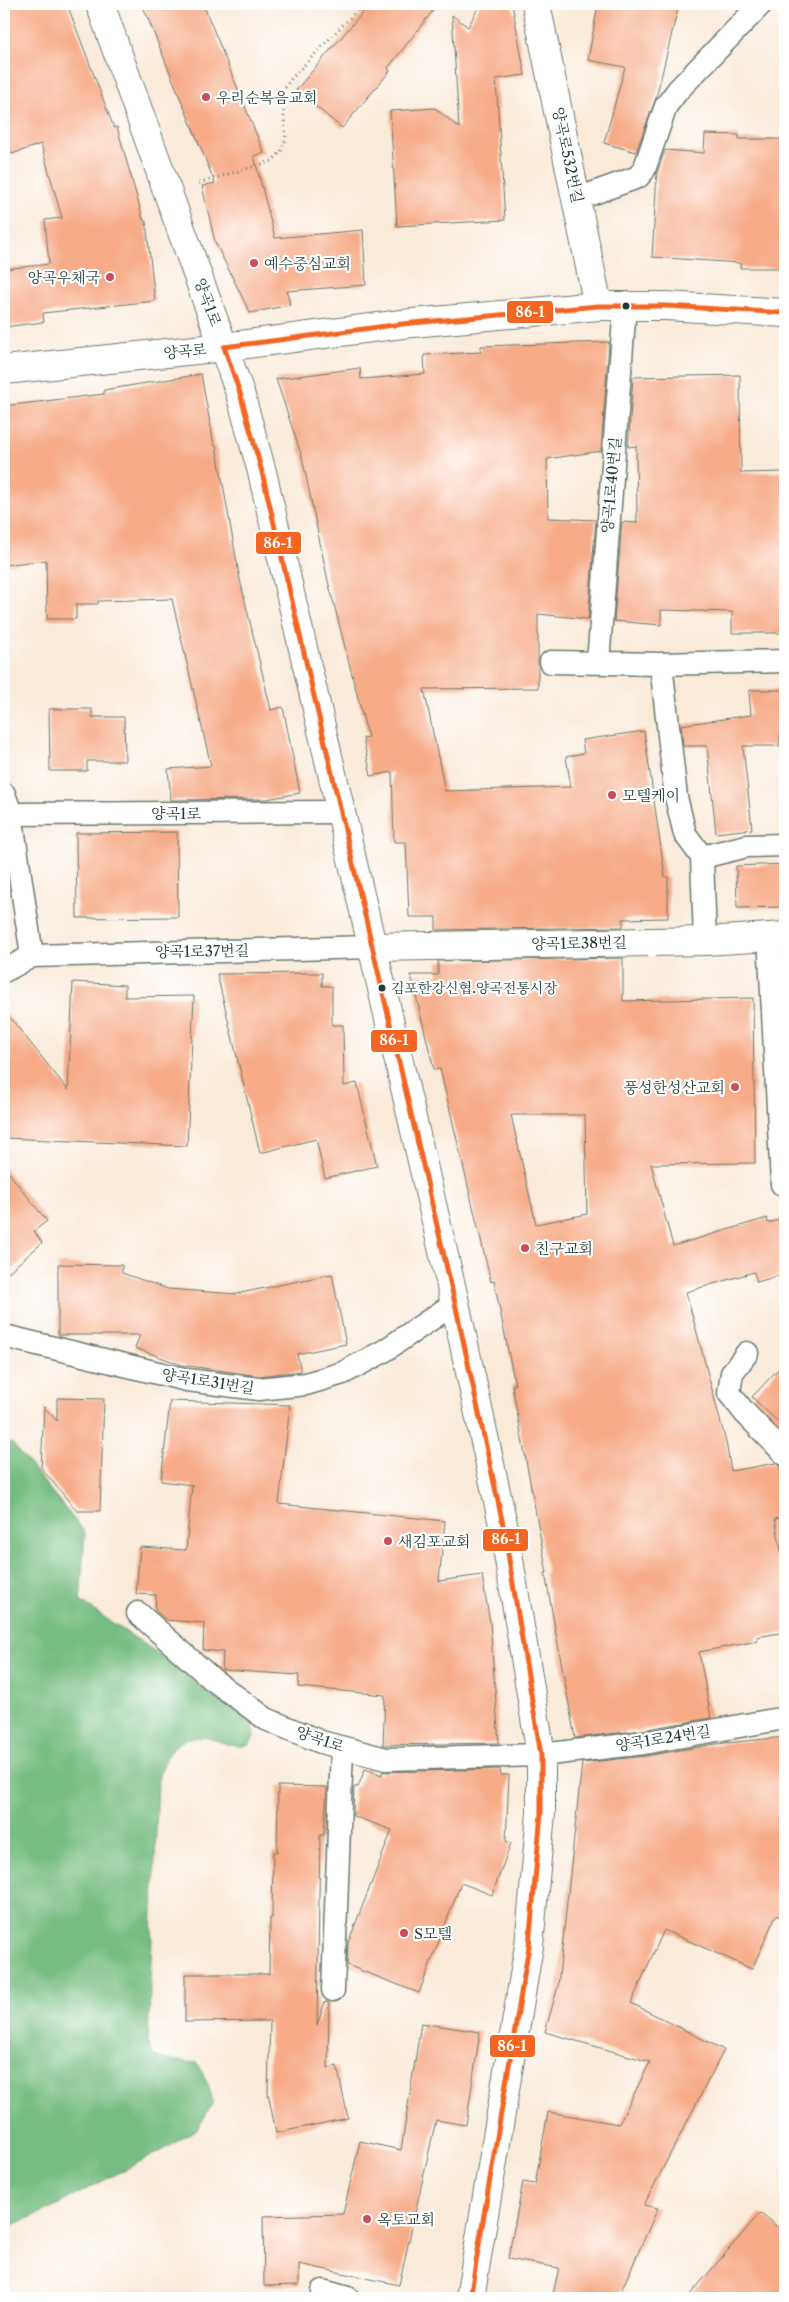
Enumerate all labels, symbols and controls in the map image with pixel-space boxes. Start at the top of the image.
place label: 우리순복음교회 [216,88,317,107]
marker: 우리순복음교회 [200,91,212,103]
street label: 양곡로532번길 [549,105,587,205]
place label: 예수중심교회 [264,254,351,273]
marker: 예수중심교회 [248,257,260,269]
place label: 양곡우체국 [28,268,101,287]
marker: 양곡우체국 [104,271,116,283]
street label: 양곡1로 [191,275,226,329]
line badge: 86-1 [506,300,554,324]
unlabelled marker [621,301,631,311]
text: 86-1 [515,303,545,321]
street label: 양곡로 [162,339,208,363]
street label: 양곡1로40번길 [597,436,625,534]
line badge: 86-1 [255,531,302,555]
text: 86-1 [263,534,293,552]
place label: 모텔케이 [622,786,680,805]
marker: 모텔케이 [606,789,618,801]
street label: 양곡1로 [151,804,201,823]
street label: 양곡1로38번길 [531,933,627,953]
street label: 양곡1로37번길 [155,941,249,961]
place label: 김포한강신협.양곡전통시장 [391,979,557,997]
marker: 김포한강신협.양곡전통시장 [377,983,387,993]
line badge: 86-1 [370,1029,418,1053]
text: 86-1 [379,1031,409,1049]
place label: 풍성한성산교회 [624,1078,725,1097]
marker: 풍성한성산교회 [729,1081,741,1093]
place label: 친구교회 [535,1239,593,1258]
marker: 친구교회 [519,1242,531,1254]
street label: 양곡1로31번길 [160,1364,256,1398]
line badge: 86-1 [482,1528,529,1552]
text: 86-1 [491,1530,521,1548]
place label: 새김포교회 [398,1532,470,1551]
marker: 새김포교회 [382,1535,394,1547]
street label: 양곡1로24번길 [614,1721,712,1755]
street label: 양곡1로 [293,1722,347,1756]
place label: S모텔 [414,1924,452,1943]
marker: S모텔 [398,1927,410,1939]
line badge: 86-1 [489,2034,536,2058]
text: 86-1 [497,2037,527,2055]
place label: 옥토교회 [377,2210,435,2229]
marker: 옥토교회 [361,2213,373,2225]

